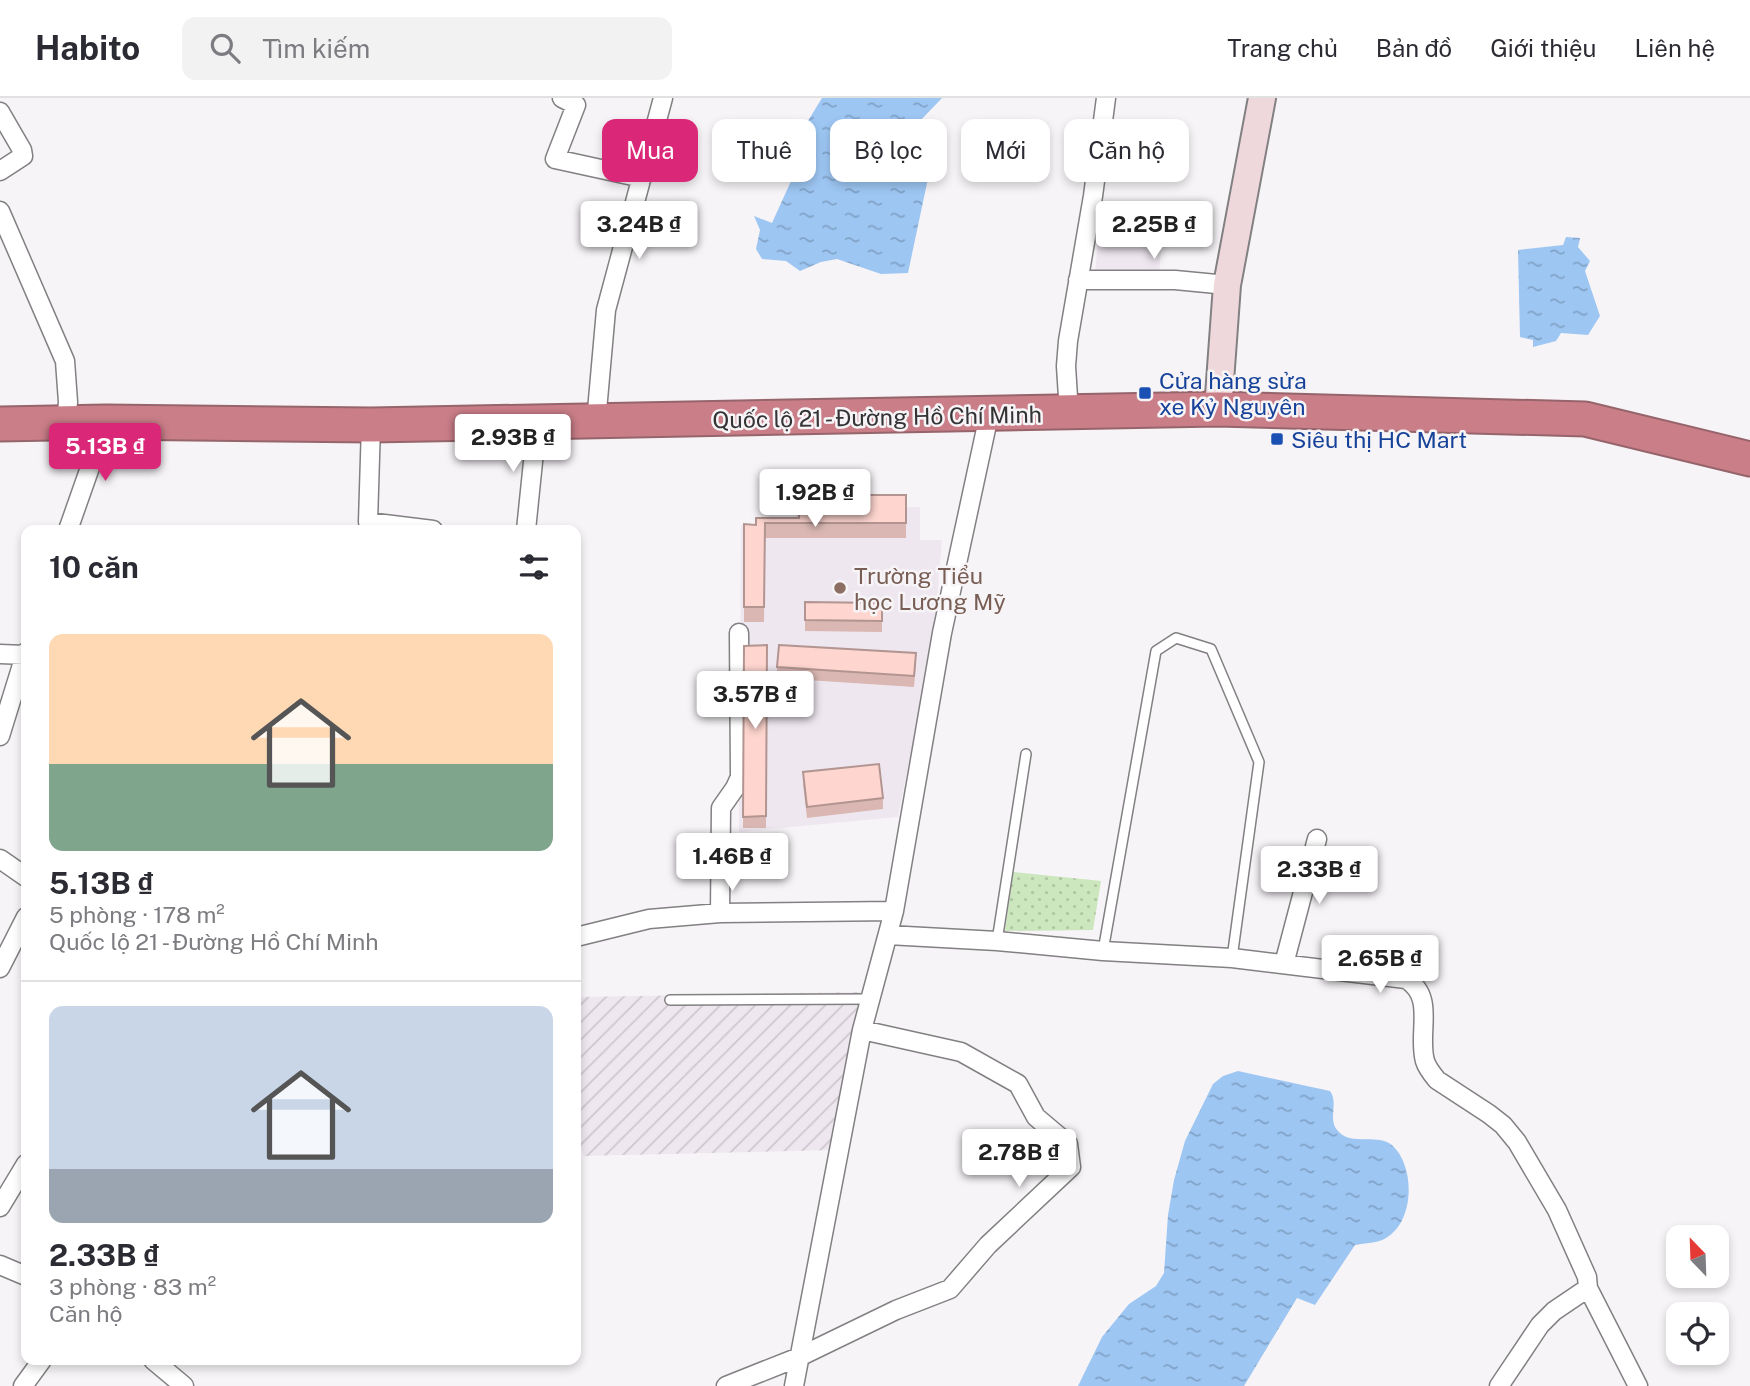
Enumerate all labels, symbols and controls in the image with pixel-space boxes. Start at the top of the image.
search box [182,17,672,80]
text: Habito [35,29,140,67]
icon: search [206,29,244,67]
text: Tìm kiếm [262,33,370,64]
text: Trang chủ [1227,34,1338,62]
text: Bản đồ [1376,34,1452,62]
text: Giới thiệu [1490,34,1596,62]
text: Liên hệ [1634,34,1715,62]
chip: Mua [602,119,698,182]
chip: Thuê [712,119,816,182]
chip: Bộ lọc [830,119,947,182]
chip: Mới [961,119,1050,182]
chip: Căn hộ [1064,119,1189,182]
pin: 3.24B ₫ [574,202,704,261]
pin: 2.25B ₫ [1089,202,1219,261]
text: 3.24B ₫ [597,210,681,237]
text: 2.25B ₫ [1112,210,1196,237]
place label: Cửa hàng sửa xe Kỷ Nguyên [1159,367,1307,420]
marker: Cửa hàng sửa xe Kỷ Nguyên [1137,385,1153,401]
street label: Quốc lộ 21 - Đường Hồ Chí Minh [712,401,1042,433]
pin: 2.93B ₫ [448,414,578,474]
text: 2.93B ₫ [471,423,555,450]
pin: 5.13B ₫ [40,424,170,483]
place label: Siêu thị HC Mart [1291,426,1467,453]
marker: Siêu thị HC Mart [1269,431,1285,447]
text: 5.13B ₫ [65,432,145,459]
pin: 1.92B ₫ [750,470,880,529]
text: 1.92B ₫ [775,478,855,505]
icon: filters [515,548,553,586]
text: 10 căn [49,549,139,585]
place label: Trường Tiểu học Lương Mỹ [854,562,1006,615]
marker: Trường Tiểu học Lương Mỹ [832,580,848,596]
pin: 3.57B ₫ [690,672,820,731]
icon: home [238,680,364,806]
text: 3.57B ₫ [713,680,797,707]
pin: 1.46B ₫ [667,834,797,893]
text: 1.46B ₫ [692,842,772,869]
pin: 2.33B ₫ [1254,846,1384,906]
text: 2.33B ₫ [1277,855,1361,882]
text: 5.13B ₫ [49,865,154,901]
text: 5 phòng · 178 m² [49,901,225,928]
text: Quốc lộ 21 - Đường Hồ Chí Minh [49,928,379,955]
pin: 2.65B ₫ [1315,936,1445,995]
text: 2.65B ₫ [1338,944,1422,971]
icon: home [238,1052,364,1178]
pin: 2.78B ₫ [954,1130,1084,1189]
text: 2.78B ₫ [978,1138,1060,1165]
north arrow [1666,1225,1729,1288]
map controls [1666,1225,1729,1365]
text: 2.33B ₫ [49,1237,159,1273]
text: 3 phòng · 83 m² [49,1273,216,1300]
text: Căn hộ [49,1300,123,1327]
button: locate [1666,1302,1729,1365]

